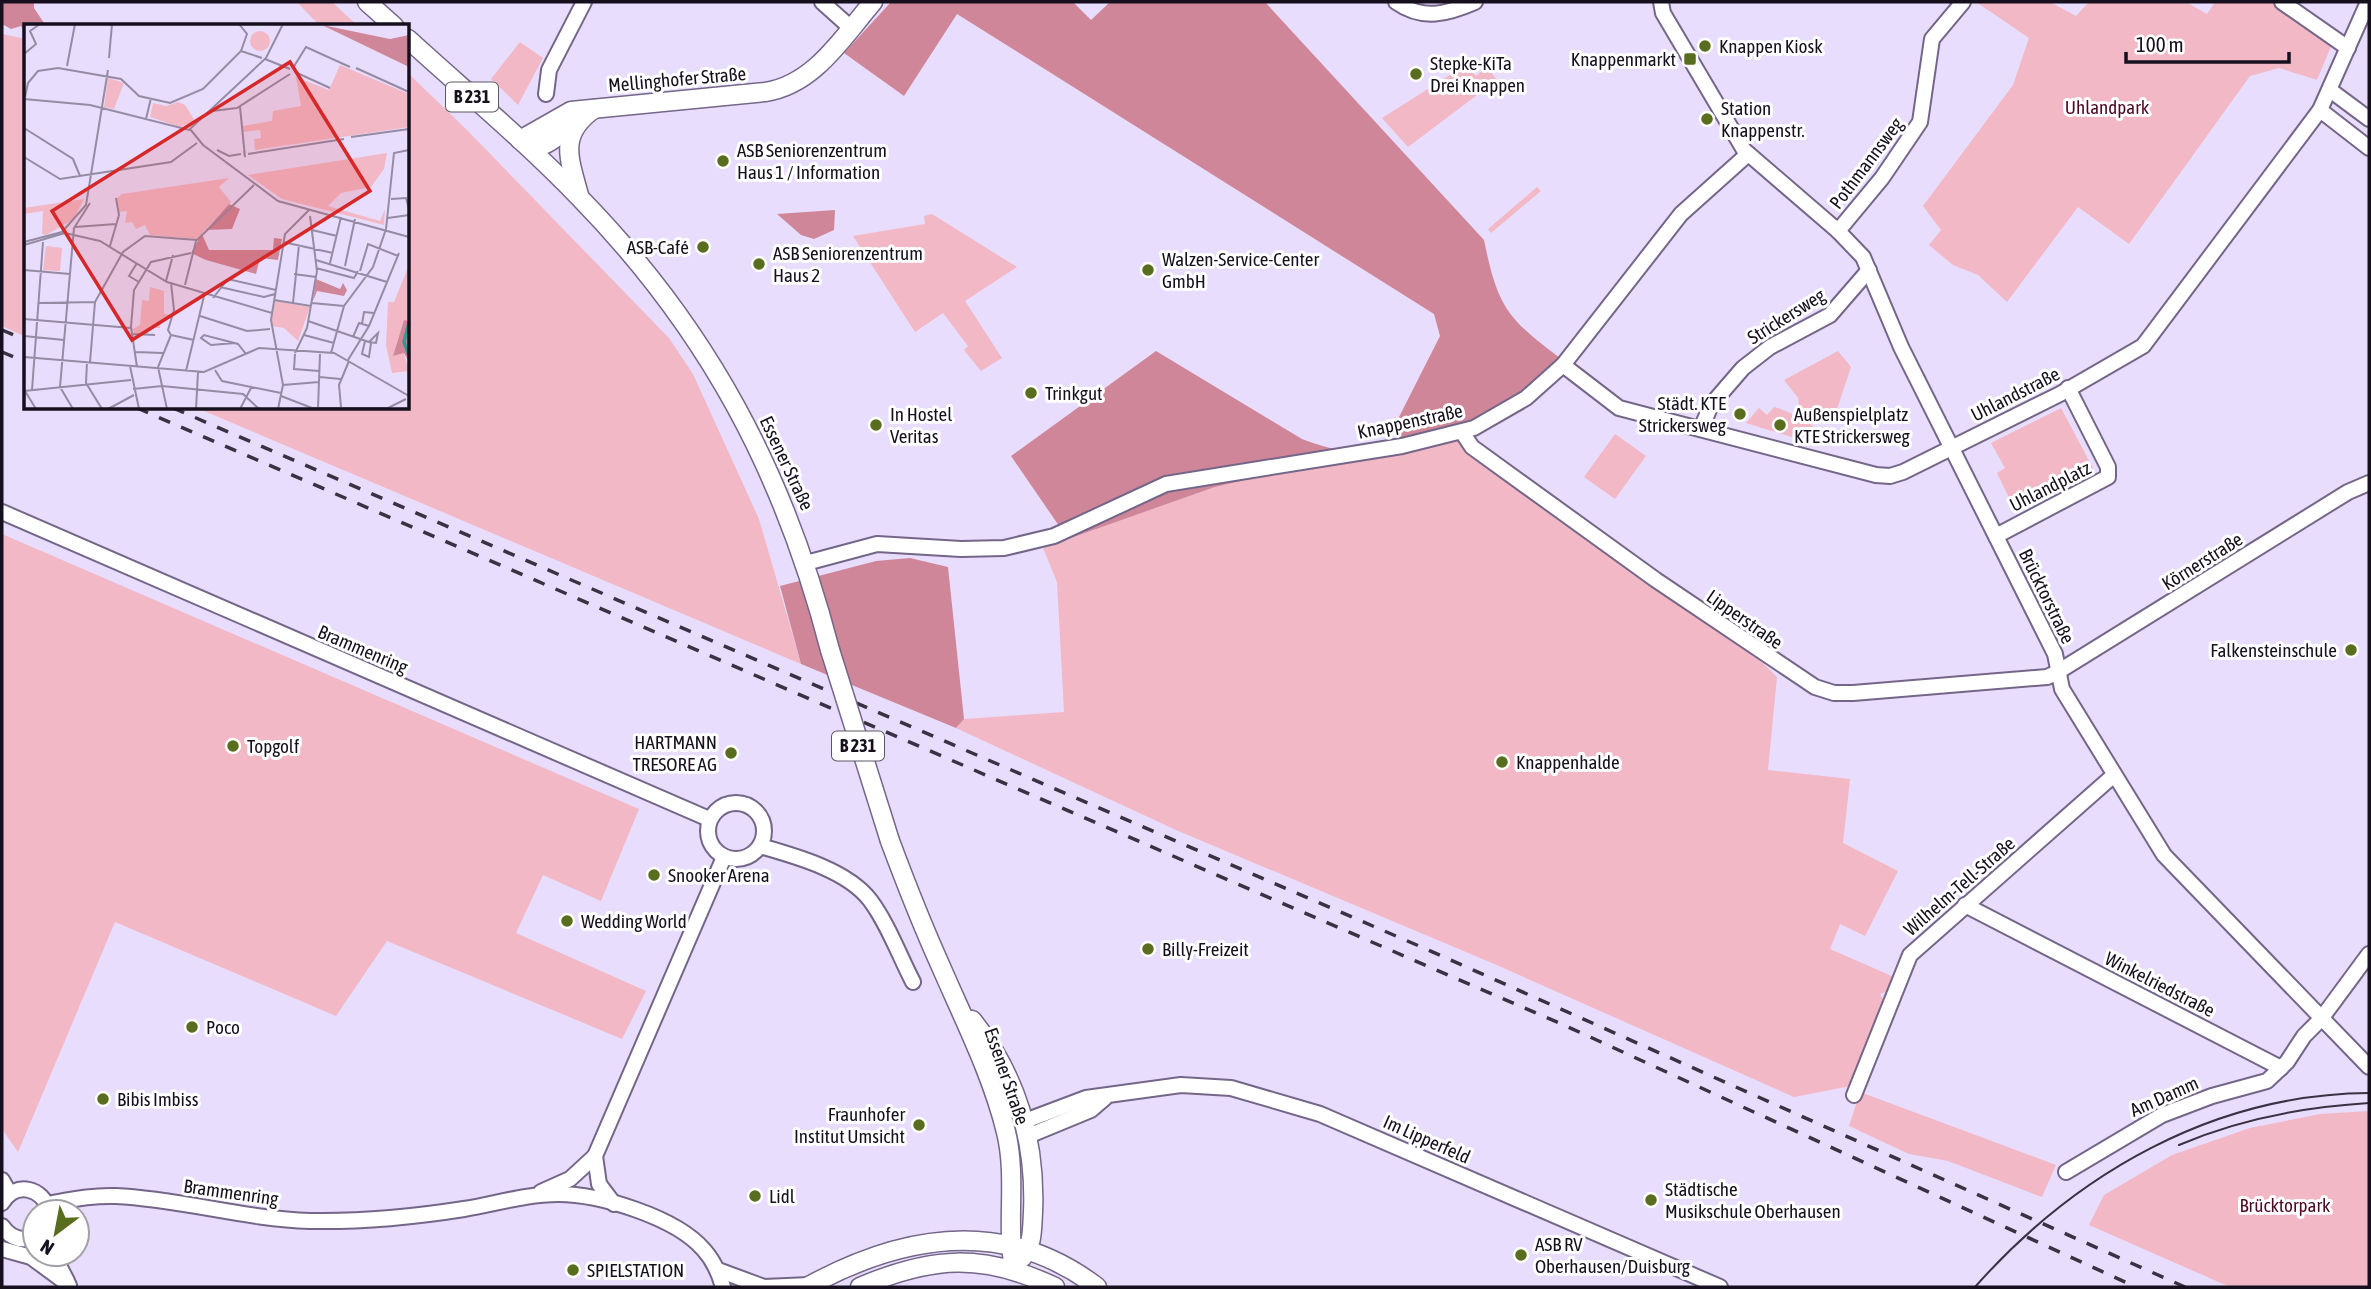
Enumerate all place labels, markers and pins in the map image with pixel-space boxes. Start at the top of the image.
place label: Knappen Kiosk [1719,35,1823,57]
marker: Knappen Kiosk [1697,38,1713,54]
place label: Knappenmarkt [1571,48,1676,70]
marker: Knappenmarkt [1682,51,1698,67]
place label: Stepke-KiTa Drei Knappen [1430,52,1525,96]
marker: Stepke-KiTa Drei Knappen [1408,66,1424,82]
place label: Station Knappenstr. [1721,97,1805,141]
marker: Station Knappenstr. [1699,111,1715,127]
place label: ASB Seniorenzentrum Haus 1 / Information [737,139,887,183]
marker: ASB Seniorenzentrum Haus 1 / Information [715,153,731,169]
place label: ASB-Café [627,236,689,258]
marker: ASB-Café [695,239,711,255]
place label: ASB Seniorenzentrum Haus 2 [773,242,923,286]
place label: Walzen-Service-Center GmbH [1162,248,1319,292]
marker: ASB Seniorenzentrum Haus 2 [751,256,767,272]
marker: Walzen-Service-Center GmbH [1140,262,1156,278]
place label: Trinkgut [1045,382,1103,404]
marker: Trinkgut [1023,385,1039,401]
place label: Städt. KTE Strickersweg [1639,392,1727,436]
place label: In Hostel Veritas [890,403,952,447]
place label: Außenspielplatz KTE Strickersweg [1794,403,1911,447]
marker: Städt. KTE Strickersweg [1732,406,1748,422]
marker: In Hostel Veritas [868,417,884,433]
marker: Außenspielplatz KTE Strickersweg [1772,417,1788,433]
place label: Falkensteinschule [2210,639,2337,661]
marker: Falkensteinschule [2343,642,2359,658]
place label: HARTMANN TRESORE AG [632,731,717,775]
place label: Topgolf [247,735,299,757]
marker: Topgolf [225,738,241,754]
marker: HARTMANN TRESORE AG [723,745,739,761]
place label: Knappenhalde [1516,751,1620,773]
marker: Knappenhalde [1494,754,1510,770]
place label: Snooker Arena [668,864,769,886]
marker: Snooker Arena [646,867,662,883]
place label: Wedding World [581,910,687,932]
marker: Wedding World [559,913,575,929]
place label: Billy-Freizeit [1162,938,1249,960]
marker: Billy-Freizeit [1140,941,1156,957]
place label: Poco [206,1016,240,1038]
marker: Poco [184,1019,200,1035]
place label: Bibis Imbiss [117,1088,199,1110]
marker: Bibis Imbiss [95,1091,111,1107]
place label: Fraunhofer Institut Umsicht [794,1103,905,1147]
marker: Fraunhofer Institut Umsicht [911,1117,927,1133]
place label: Städtische Musikschule Oberhausen [1665,1178,1841,1222]
place label: Lidl [769,1185,795,1207]
marker: Lidl [747,1188,763,1204]
marker: Städtische Musikschule Oberhausen [1643,1192,1659,1208]
place label: ASB RV Oberhausen/Duisburg [1535,1233,1691,1277]
marker: ASB RV Oberhausen/Duisburg [1513,1247,1529,1263]
place label: SPIELSTATION [587,1259,684,1281]
marker: SPIELSTATION [565,1262,581,1278]

